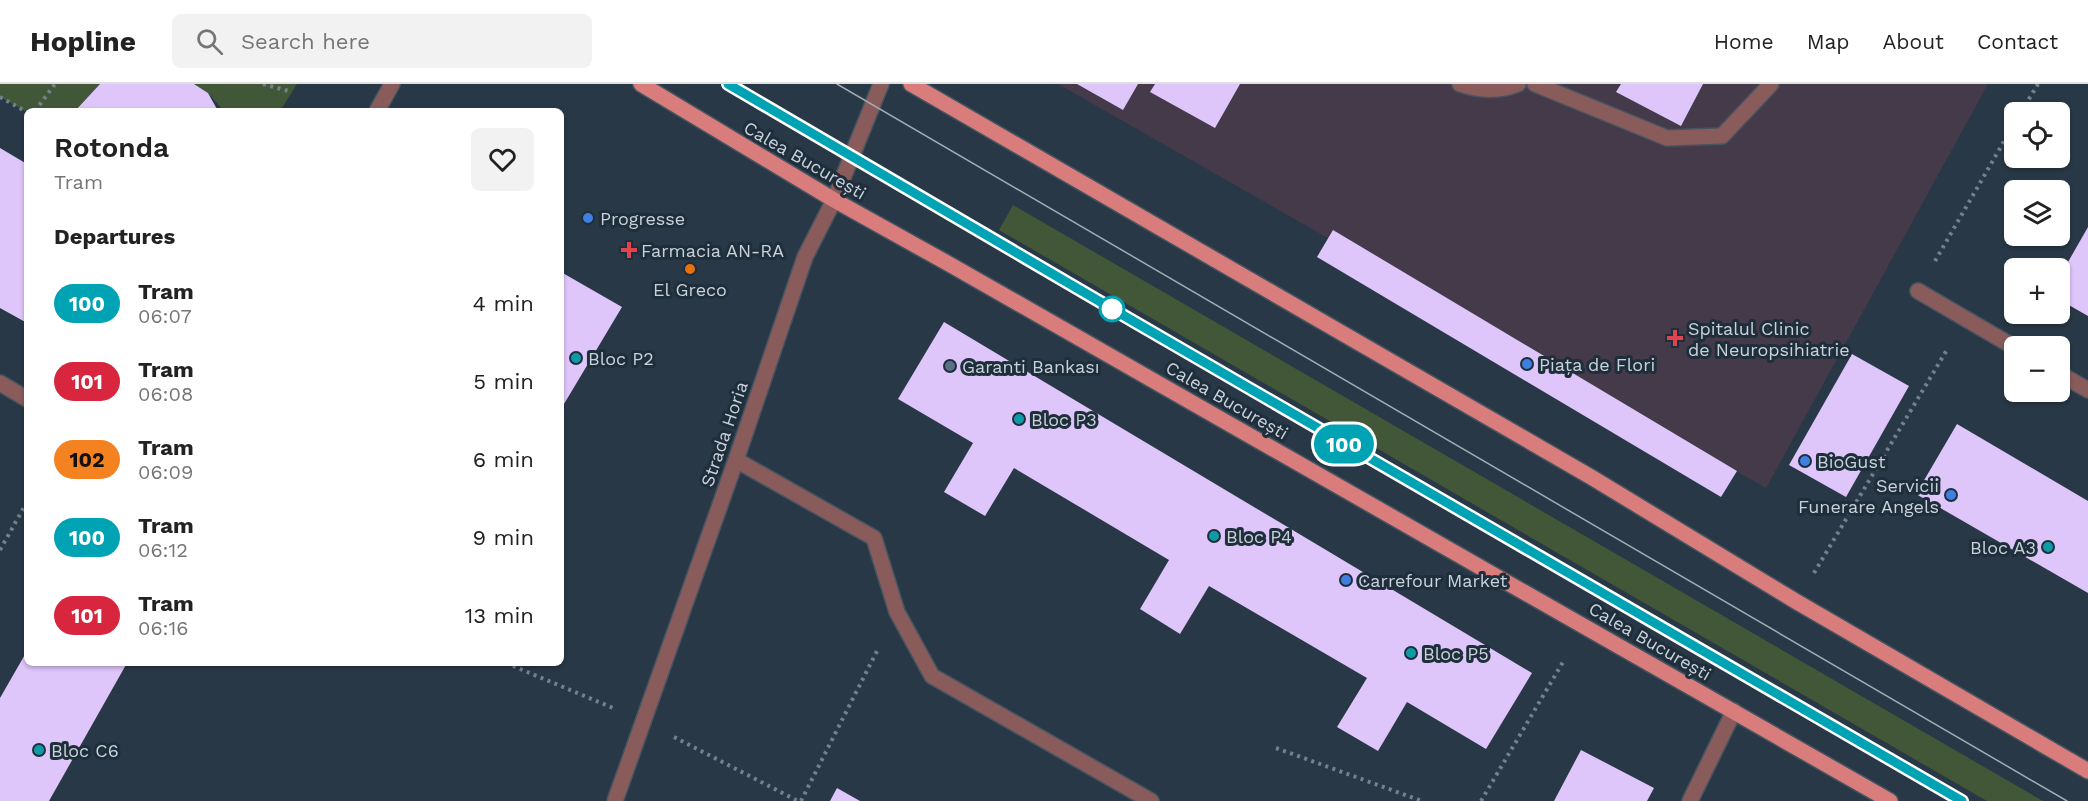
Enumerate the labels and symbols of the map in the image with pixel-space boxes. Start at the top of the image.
street label: Calea București [740,116,870,204]
place label: Progresse [600,208,685,229]
marker: Progresse [581,211,595,225]
place label: Farmacia AN-RA [641,240,784,261]
marker: Farmacia AN-RA [622,243,636,257]
marker: El Greco [683,262,697,276]
place label: El Greco [653,279,727,300]
unlabelled marker [1099,296,1125,322]
place label: Spitalul Clinic de Neuropsihiatrie [1688,318,1850,360]
marker: Spitalul Clinic de Neuropsihiatrie [1666,329,1684,347]
place label: Bloc P2 [588,348,654,369]
marker: Bloc P2 [569,351,583,365]
place label: Piața de Flori [1539,354,1655,375]
place label: Garanti Bankası [962,356,1100,377]
street label: Calea București [1162,356,1292,444]
marker: Piața de Flori [1520,357,1534,371]
marker: Garanti Bankası [943,359,957,373]
street label: Strada Horia [696,379,752,489]
place label: Bloc P3 [1031,409,1097,430]
marker: Bloc P3 [1012,412,1026,426]
line badge: 100 [1310,424,1378,464]
place label: BioGust [1817,451,1886,472]
marker: BioGust [1798,454,1812,468]
place label: Servicii Funerare Angels [1798,475,1939,517]
marker: Servicii Funerare Angels [1944,488,1958,502]
place label: Bloc P4 [1226,526,1292,547]
marker: Bloc P4 [1207,529,1221,543]
place label: Bloc A3 [1970,537,2036,558]
marker: Bloc A3 [2041,540,2055,554]
place label: Carrefour Market [1358,570,1508,591]
marker: Carrefour Market [1339,573,1353,587]
street label: Calea București [1585,597,1715,685]
place label: Bloc P5 [1423,643,1489,664]
marker: Bloc P5 [1404,646,1418,660]
place label: Bloc C6 [51,740,119,761]
marker: Bloc C6 [32,743,46,757]

